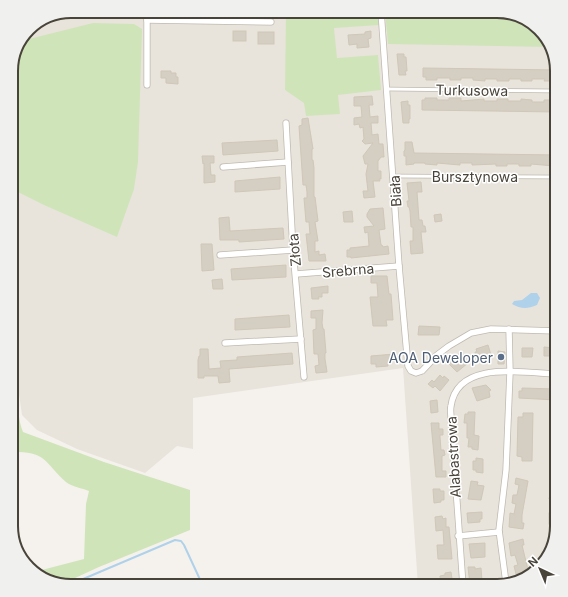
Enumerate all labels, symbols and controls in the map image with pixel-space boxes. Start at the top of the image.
street label: Turkusowa [436,81,508,99]
street label: Bursztynowa [432,168,518,185]
street label: Biała [385,175,405,207]
street label: Złota [284,233,304,267]
street label: Srebrna [321,259,375,281]
place label: AOA Deweloper [389,349,493,366]
marker: AOA Deweloper [496,352,506,362]
street label: Alabastrowa [442,416,464,498]
north arrow [520,549,560,589]
text: N [525,554,541,570]

